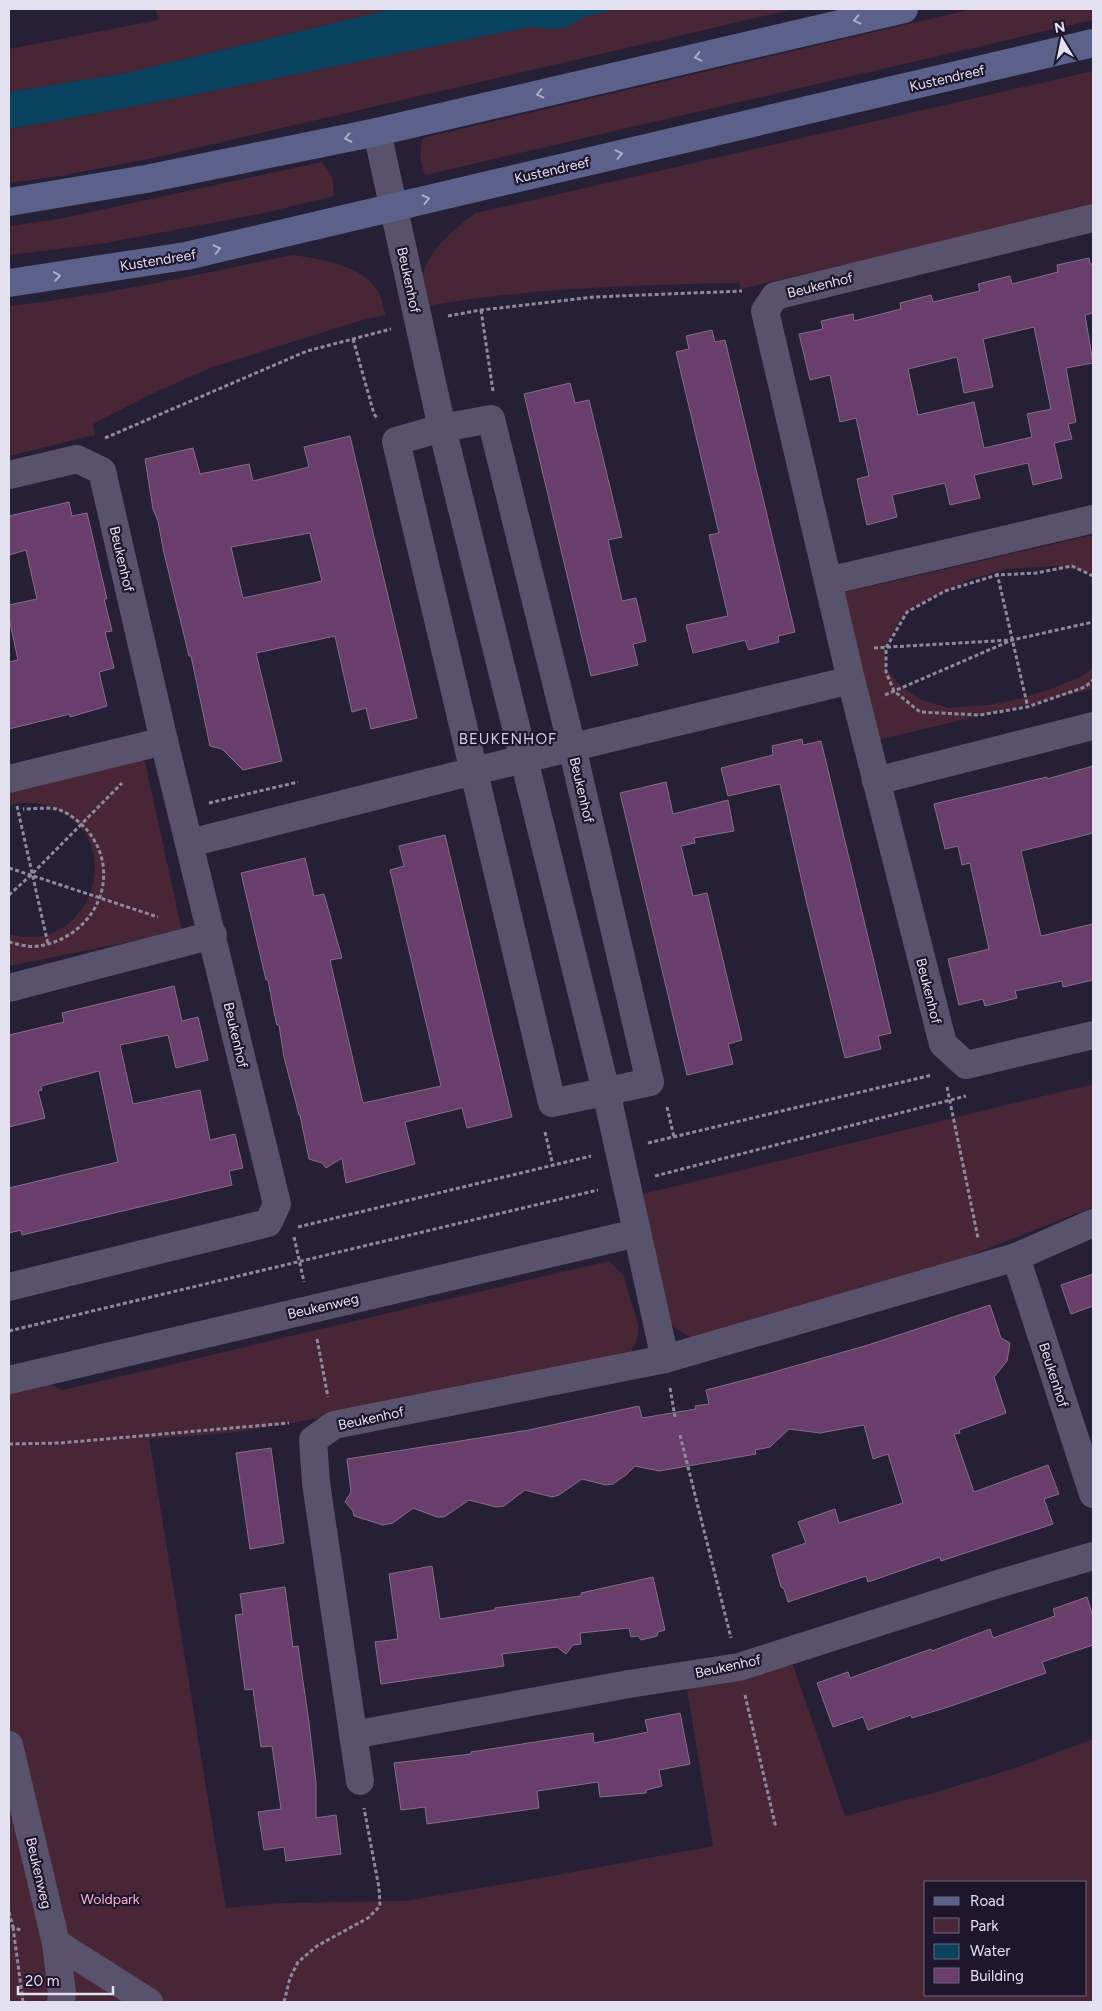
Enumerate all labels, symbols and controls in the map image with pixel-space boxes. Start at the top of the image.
one-way arrow [852,14,861,25]
north arrow [1037,15,1087,65]
text: N [1053,18,1067,37]
one-way arrow [694,51,703,62]
street label: Kustendreef [908,61,987,95]
one-way arrow [536,88,545,99]
one-way arrow [343,132,352,142]
one-way arrow [614,149,623,160]
street label: Kustendreef [513,153,592,187]
one-way arrow [422,194,431,205]
one-way arrow [213,244,222,255]
street label: Beukenhof [393,245,424,316]
street label: Kustendreef [119,246,198,275]
street label: Beukenhof [785,269,856,302]
one-way arrow [53,271,61,282]
street label: Beukenhof [106,524,138,595]
district label: BEUKENHOF [459,730,557,748]
street label: Beukenhof [566,755,598,826]
street label: Beukenhof [912,956,945,1027]
street label: Beukenhof [220,1000,252,1071]
street label: Beukenweg [286,1290,360,1323]
street label: Beukenhof [1035,1341,1072,1411]
street label: Beukenhof [336,1403,407,1434]
street label: Beukenhof [693,1651,764,1682]
street label: Beukenweg [22,1836,55,1910]
legend [924,1881,1087,1996]
park label: Woldpark [80,1891,140,1908]
text: Road [970,1892,1005,1910]
text: Park [970,1917,999,1935]
text: Water [970,1942,1010,1960]
scale bar [18,1964,112,1996]
text: Building [970,1967,1024,1985]
text: 20 m [25,1972,59,1990]

